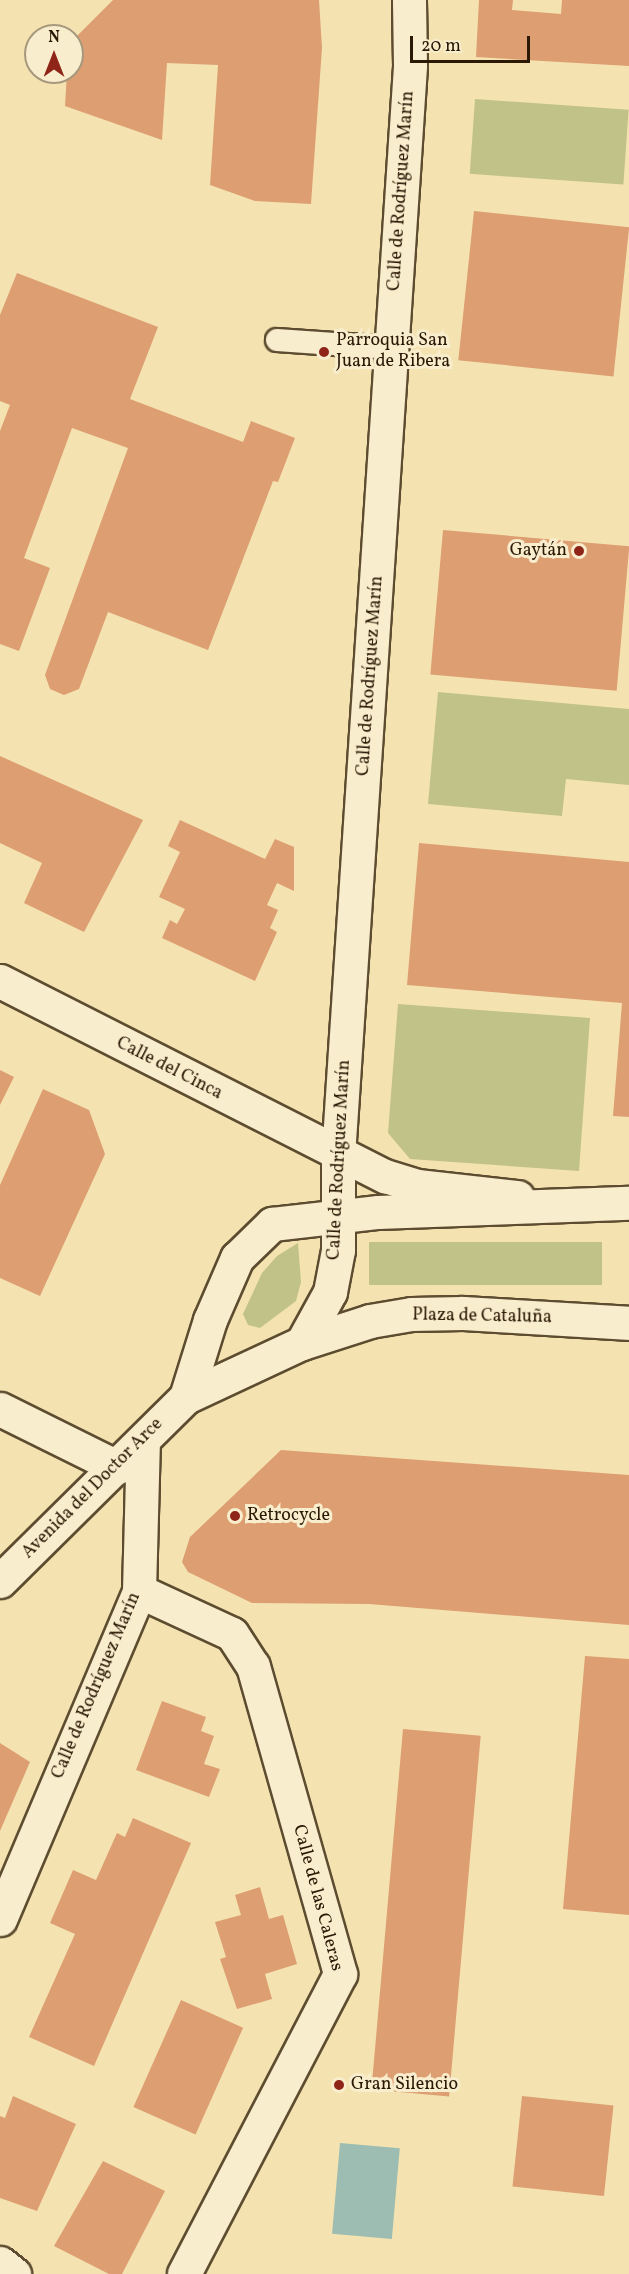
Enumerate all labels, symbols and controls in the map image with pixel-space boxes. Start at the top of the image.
north arrow [24,24,84,84]
scale bar [413,24,533,62]
text: N [48,27,60,49]
text: 20 m [421,34,461,59]
street label: Calle de Rodríguez Marín [384,90,420,292]
place label: Parroquia San Juan de Ribera [336,331,450,374]
marker: Parroquia San Juan de Ribera [317,345,331,359]
place label: Gaytán [510,540,567,562]
marker: Gaytán [572,544,586,558]
street label: Calle de Rodríguez Marín [353,575,389,777]
street label: Calle del Cinca [112,1033,226,1105]
street label: Calle de Rodríguez Marín [324,1059,356,1261]
street label: Plaza de Cataluña [412,1305,552,1329]
street label: Avenida del Doctor Arce [18,1414,168,1564]
place label: Retrocycle [247,1505,330,1527]
marker: Retrocycle [228,1509,242,1523]
street label: Calle de Rodríguez Marín [48,1590,146,1782]
street label: Calle de las Caleras [287,1823,347,1973]
place label: Gran Silencio [351,2074,458,2096]
marker: Gran Silencio [332,2078,346,2092]

